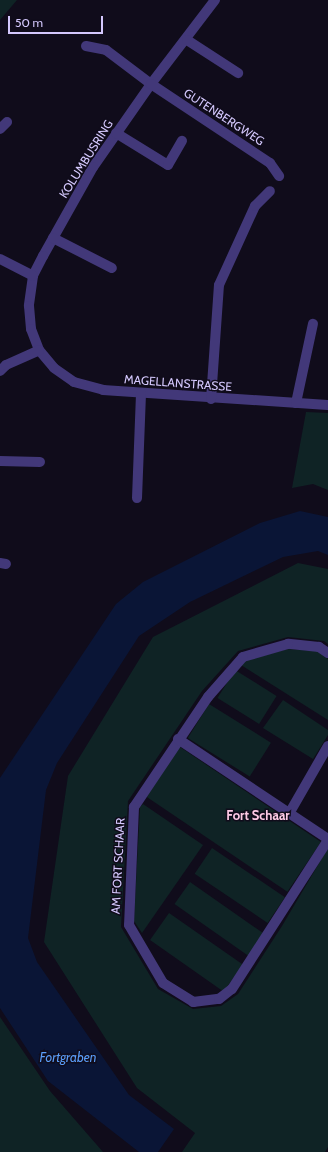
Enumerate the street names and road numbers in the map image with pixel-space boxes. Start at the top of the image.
street label: GUTENBERGWEG [181,86,267,148]
street label: KOLUMBUSRING [56,117,116,201]
street label: MAGELLANSTRASSE [123,372,233,394]
street label: AM FORT SCHAAR [108,818,128,914]

